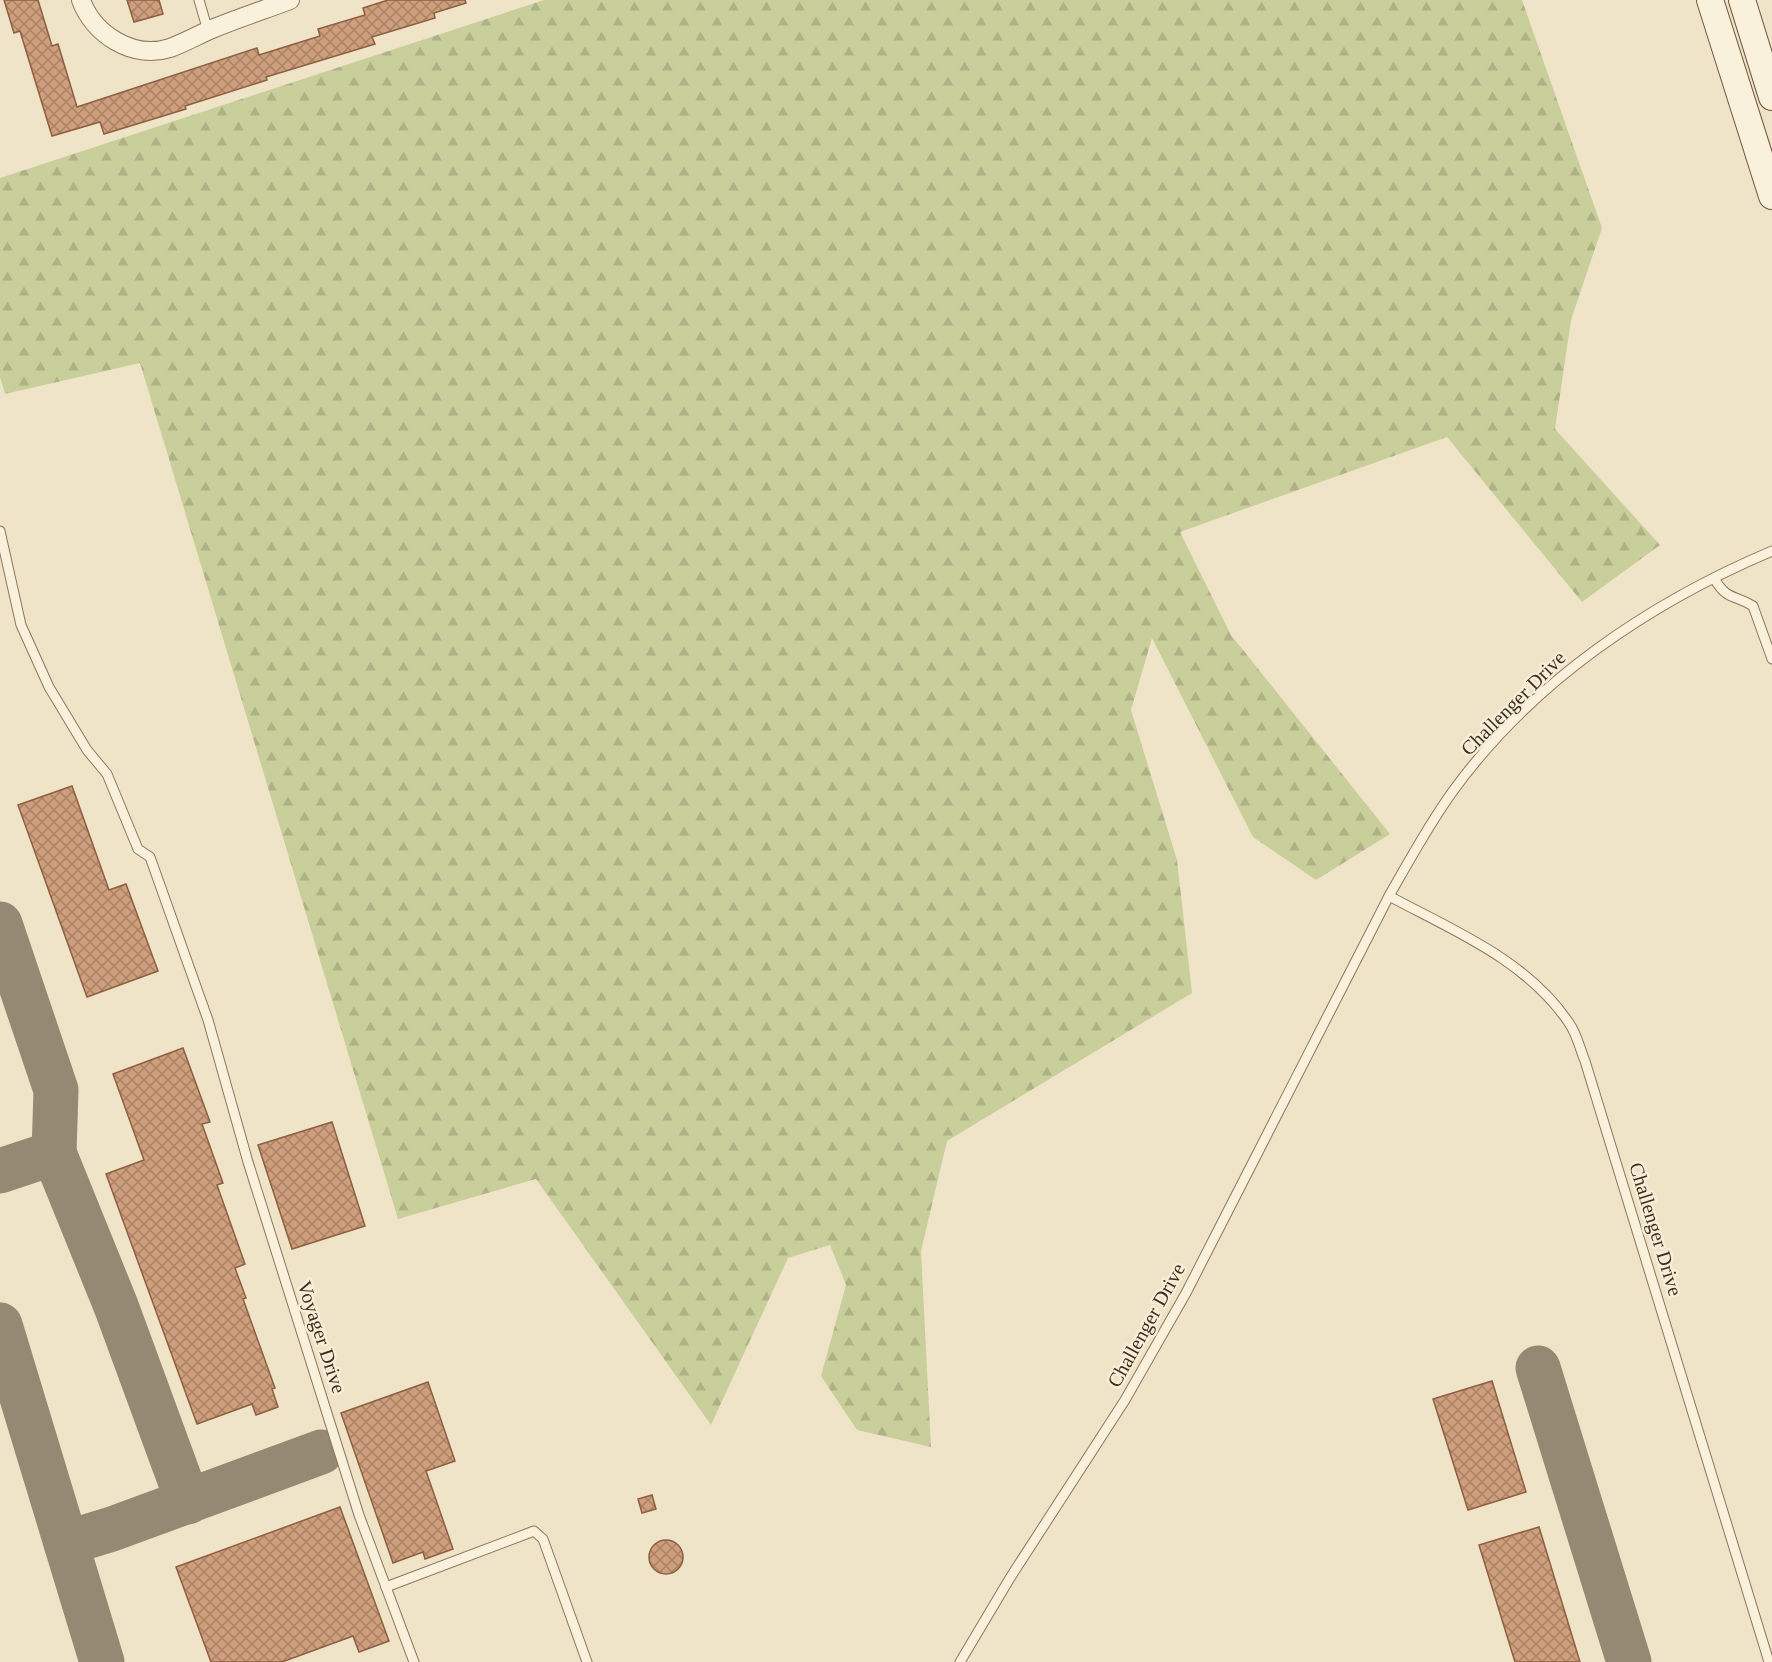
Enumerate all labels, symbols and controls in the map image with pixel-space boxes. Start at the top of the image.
street label: Challenger Drive [1456,646,1570,760]
street label: Challenger Drive [1624,1160,1687,1299]
street label: Challenger Drive [1103,1259,1190,1391]
street label: Voyager Drive [293,1278,351,1396]

